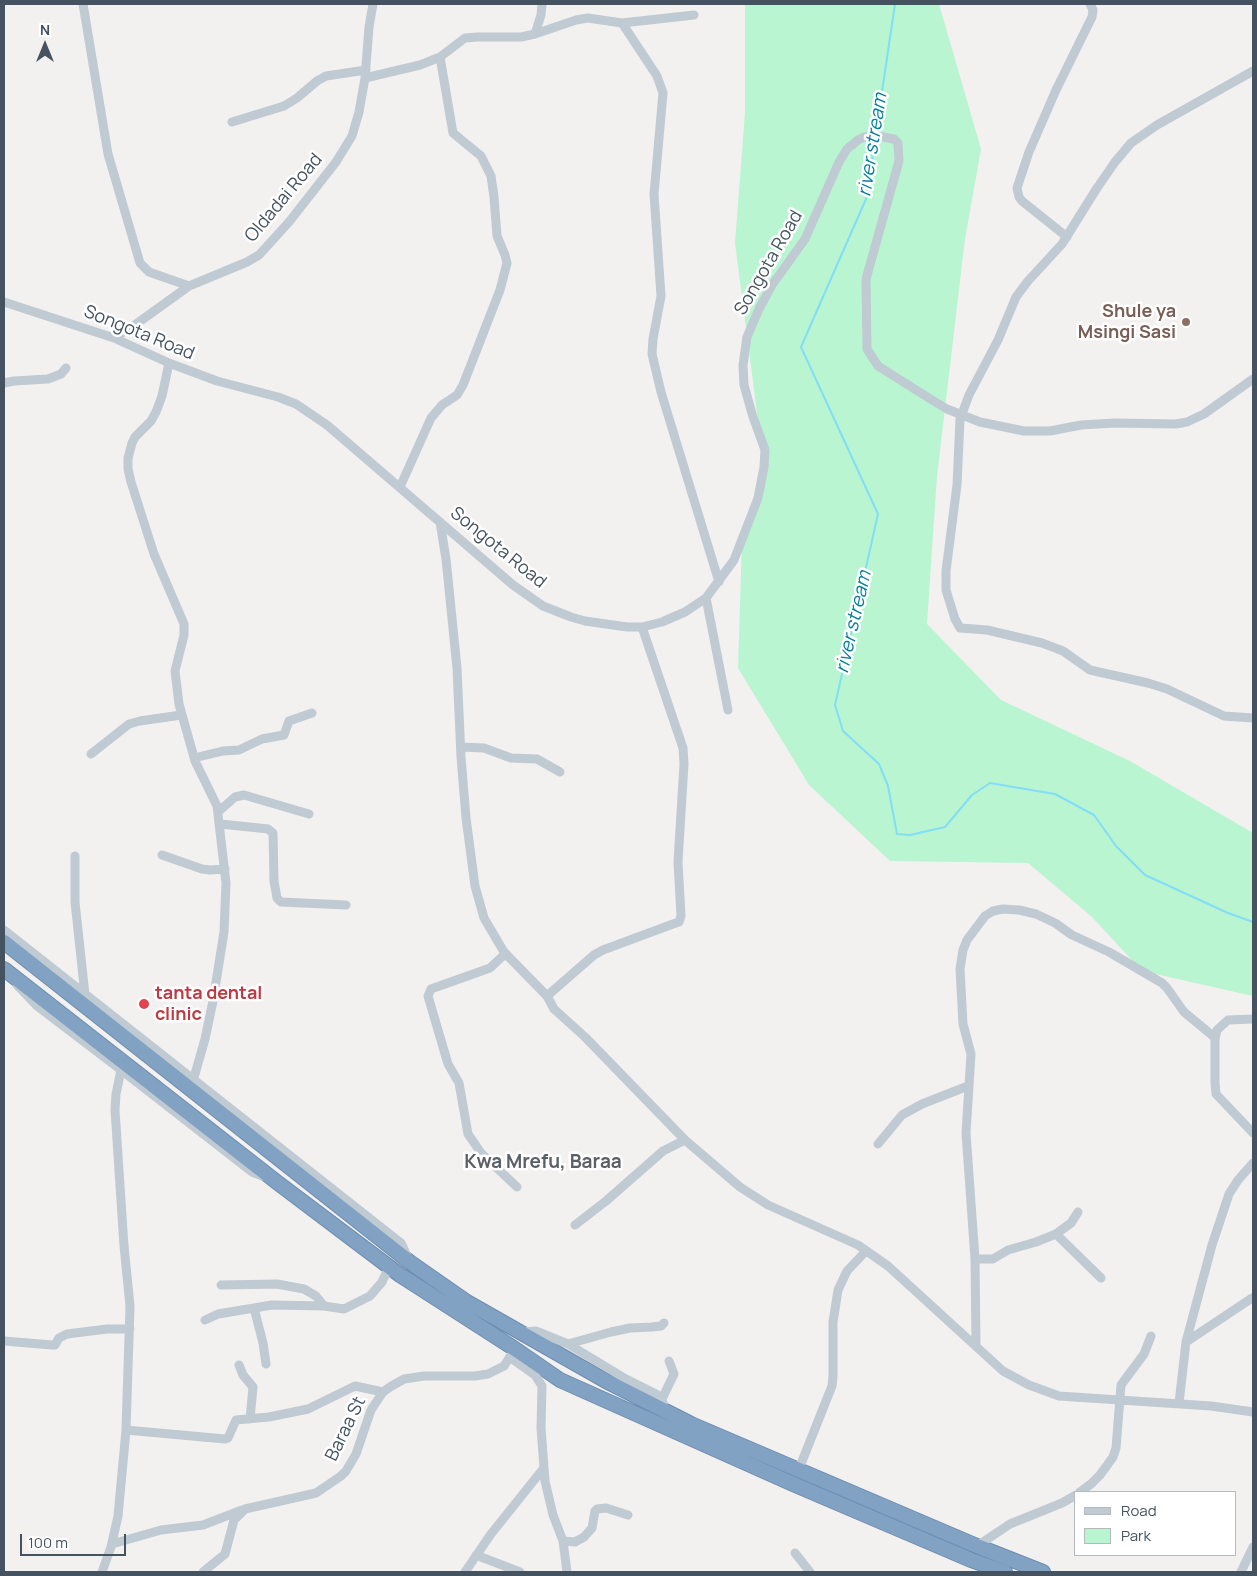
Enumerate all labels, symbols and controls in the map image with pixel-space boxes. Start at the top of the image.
north arrow [20,20,70,70]
text: N [40,20,50,39]
water label: river stream [854,92,892,198]
street label: Oldadai Road [241,149,327,247]
street label: Songota Road [730,207,808,319]
street label: Songota Road [81,301,197,365]
place label: Shule ya Msingi Sasi [1078,301,1176,344]
marker: Shule ya Msingi Sasi [1180,316,1192,328]
street label: Songota Road [446,503,550,593]
water label: river stream [831,569,877,675]
place label: tanta dental clinic [155,983,262,1026]
marker: tanta dental clinic [137,997,151,1011]
district label: Kwa Mrefu, Baraa [464,1152,622,1174]
street label: Baraa St [321,1393,371,1465]
legend [1074,1491,1237,1556]
text: Road [1121,1500,1157,1521]
scale bar [22,1524,129,1556]
text: Park [1121,1525,1151,1546]
text: 100 m [28,1532,68,1553]

